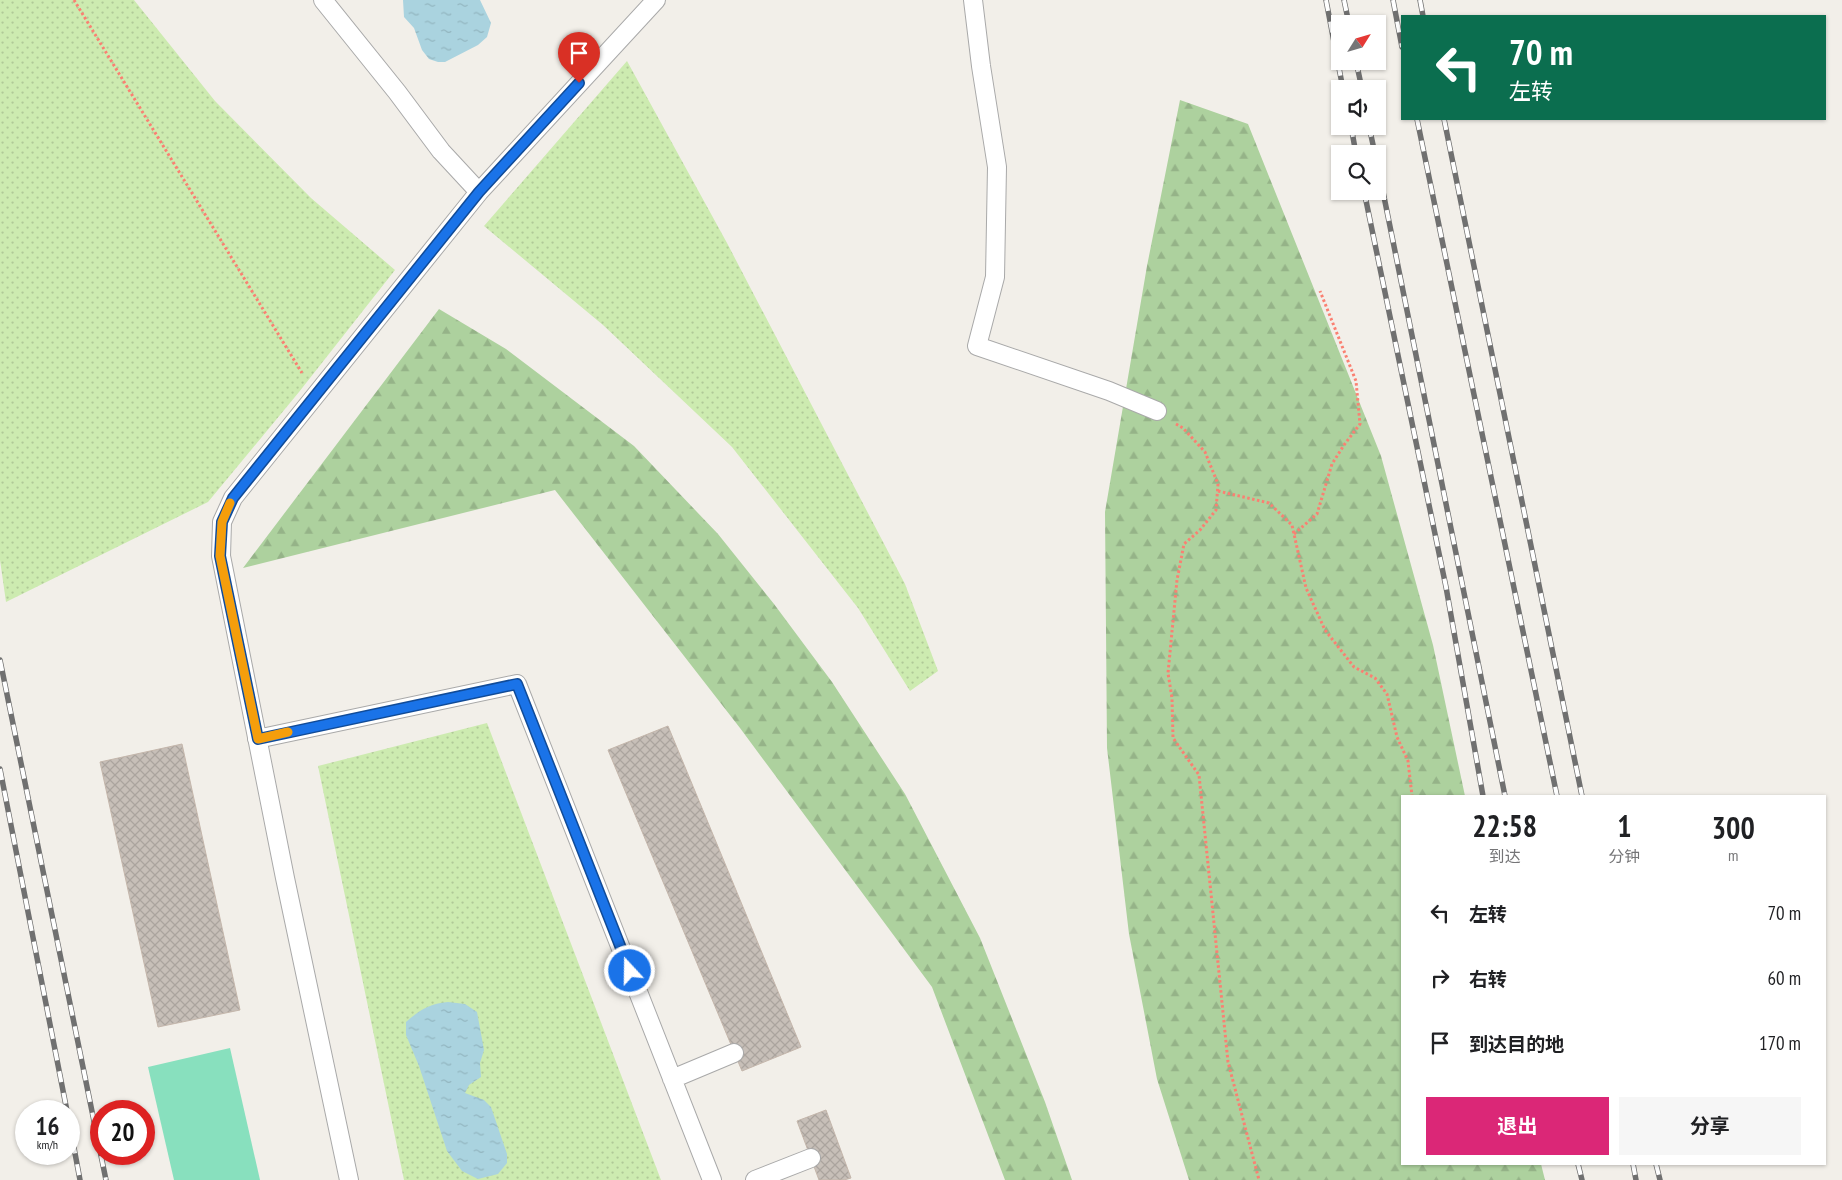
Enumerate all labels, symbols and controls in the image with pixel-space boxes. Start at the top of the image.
north arrow [1331,15,1386,70]
map controls [1331,15,1386,200]
text: 70 m [1509,29,1573,75]
pin [558,32,600,83]
icon: left [1426,35,1491,100]
icon: arrive [565,39,593,67]
text: 左转 [1509,77,1553,105]
button: sound [1331,80,1386,135]
button: search [1331,145,1386,200]
text: 22:58 [1472,806,1537,845]
text: 1 [1617,806,1632,845]
text: 300 [1712,808,1755,847]
text: m [1728,845,1738,865]
text: 到达 [1489,846,1521,866]
text: 分钟 [1608,846,1640,866]
icon: left [1426,899,1454,927]
text: 70 m [1768,901,1801,925]
text: 左转 [1469,902,1507,926]
position arrow [603,944,655,996]
icon: right [1426,964,1454,992]
text: 60 m [1768,966,1801,990]
text: 右转 [1469,967,1507,991]
icon: arrive [1426,1029,1454,1057]
text: 170 m [1759,1031,1801,1055]
text: 到达目的地 [1469,1032,1564,1056]
button: 退出 [1426,1097,1609,1155]
button: 分享 [1619,1097,1801,1155]
speed limit sign: 20 [90,1100,155,1165]
text: 16 [36,1110,59,1142]
text: km/h [37,1137,58,1152]

